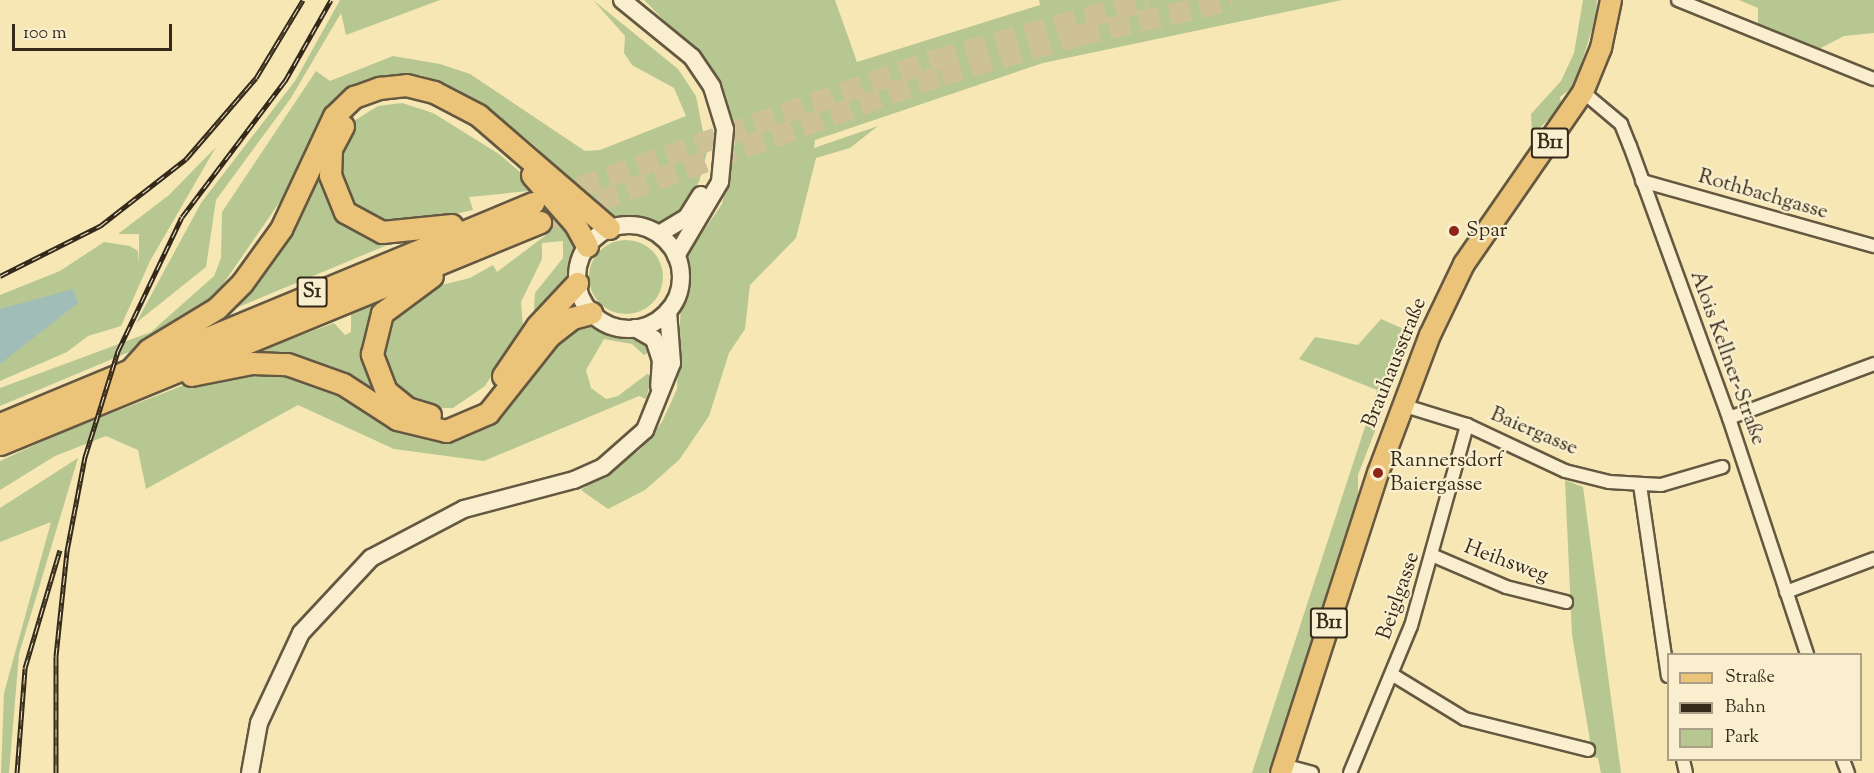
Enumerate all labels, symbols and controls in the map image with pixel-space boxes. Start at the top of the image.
scale bar [15,12,176,50]
text: 100 m [23,21,67,47]
road number: B11 [1530,126,1570,160]
street label: Rothbachgasse [1695,164,1831,226]
place label: Spar [1466,218,1507,244]
marker: Spar [1447,224,1461,238]
street label: Alois Kellner-Straße [1684,267,1770,449]
road number: S1 [296,275,328,309]
street label: Brauhausstraße [1357,294,1433,432]
street label: Baiergasse [1486,402,1582,462]
place label: Rannersdorf Baiergasse [1390,448,1504,498]
marker: Rannersdorf Baiergasse [1371,466,1385,480]
street label: Heihsweg [1460,535,1552,589]
street label: Beiglgasse [1372,549,1426,643]
road number: B11 [1310,606,1348,640]
legend [1667,653,1862,761]
text: Straße [1725,665,1775,691]
text: Bahn [1725,695,1766,721]
text: Park [1725,725,1759,751]

